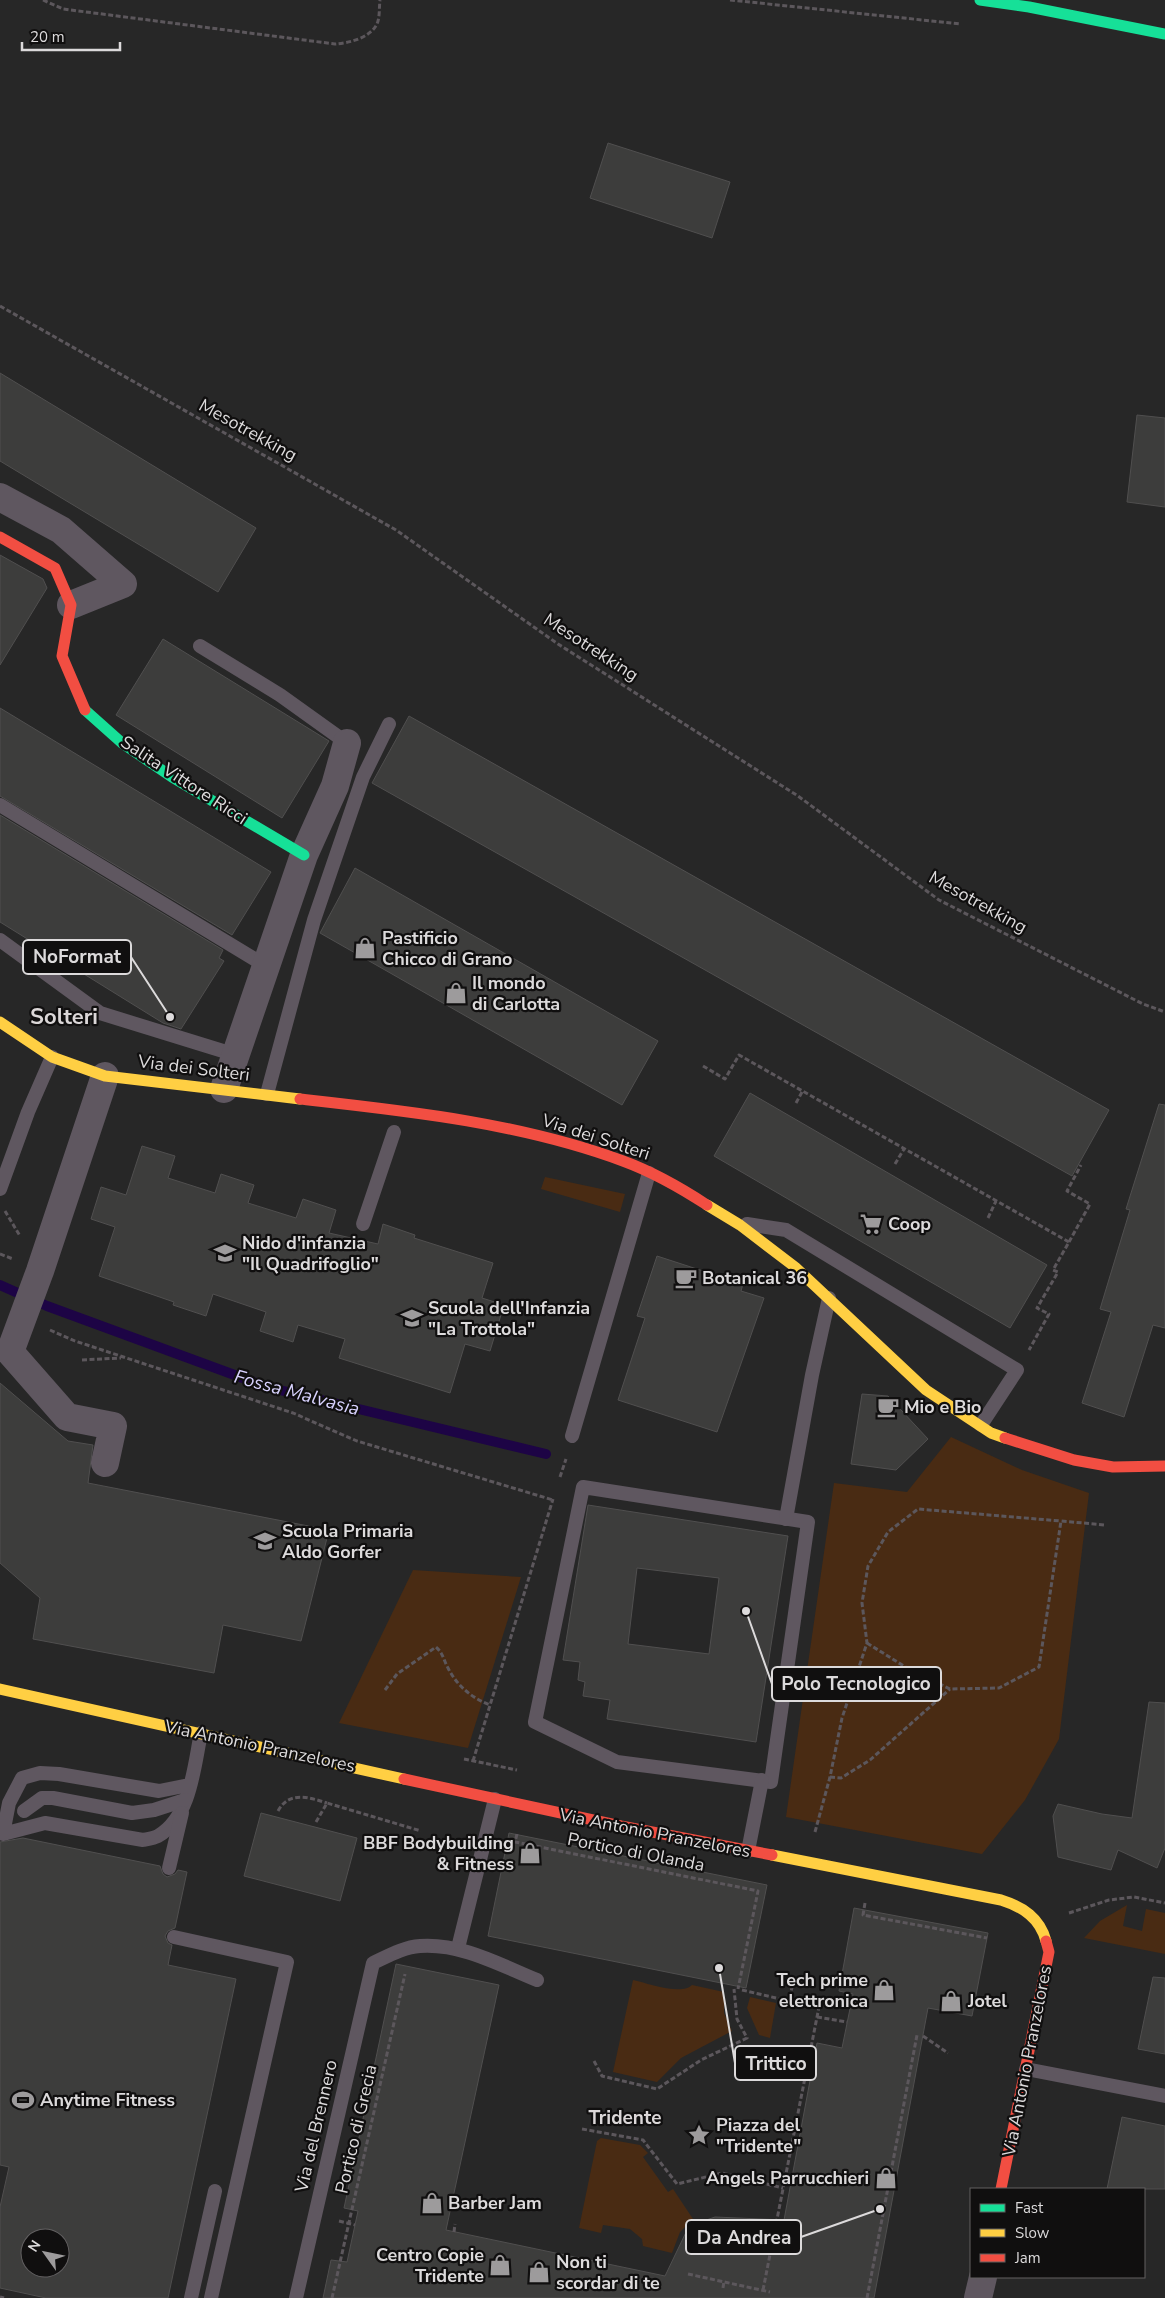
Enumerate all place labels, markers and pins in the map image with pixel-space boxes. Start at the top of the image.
place label: Pastificio Chicco di Grano [382,926,512,971]
shop icon: Pastificio Chicco di Grano [352,935,378,961]
callout: NoFormat [23,940,131,974]
place label: Il mondo di Carlotta [472,971,560,1016]
shop icon: Il mondo di Carlotta [443,980,469,1006]
supermarket icon: Coop [858,1211,884,1237]
place label: Coop [888,1212,931,1236]
place label: Nido d'infanzia "Il Quadrifoglio" [242,1231,379,1276]
school or university icon: Nido d'infanzia "Il Quadrifoglio" [212,1240,238,1266]
cafe icon: Botanical 36 [673,1265,699,1291]
place label: Botanical 36 [702,1266,807,1290]
place label: Scuola dell'Infanzia "La Trottola" [428,1296,590,1341]
school or university icon: Scuola dell'Infanzia "La Trottola" [399,1305,425,1331]
cafe icon: Mio e Bio [875,1394,901,1420]
place label: Mio e Bio [904,1395,981,1419]
place label: Scuola Primaria Aldo Gorfer [282,1519,413,1564]
school or university icon: Scuola Primaria Aldo Gorfer [252,1528,278,1554]
callout: Polo Tecnologico [772,1667,941,1701]
place label: BBF Bodybuilding & Fitness [363,1831,514,1876]
shop icon: BBF Bodybuilding & Fitness [517,1840,543,1866]
place label: Tech prime elettronica [777,1968,868,2013]
shop icon: Tech prime elettronica [871,1977,897,2003]
shop icon: Jotel [938,1988,964,2014]
place label: Jotel [967,1989,1007,2013]
callout: Trittico [735,2046,816,2080]
sports icon: Anytime Fitness [10,2087,36,2113]
place label: Anytime Fitness [40,2088,175,2112]
place label: Piazza del "Tridente" [716,2113,801,2158]
place icon: Piazza del "Tridente" [686,2122,712,2148]
shop icon: Angels Parrucchieri [873,2165,899,2191]
place label: Angels Parrucchieri [706,2166,869,2190]
shop icon: Barber Jam [419,2190,445,2216]
place label: Barber Jam [448,2191,542,2215]
callout: Da Andrea [686,2220,801,2254]
place label: Centro Copie Tridente [376,2243,484,2288]
place label: Non ti scordar di te [556,2250,660,2295]
shop icon: Centro Copie Tridente [487,2252,513,2278]
shop icon: Non ti scordar di te [526,2259,552,2285]

